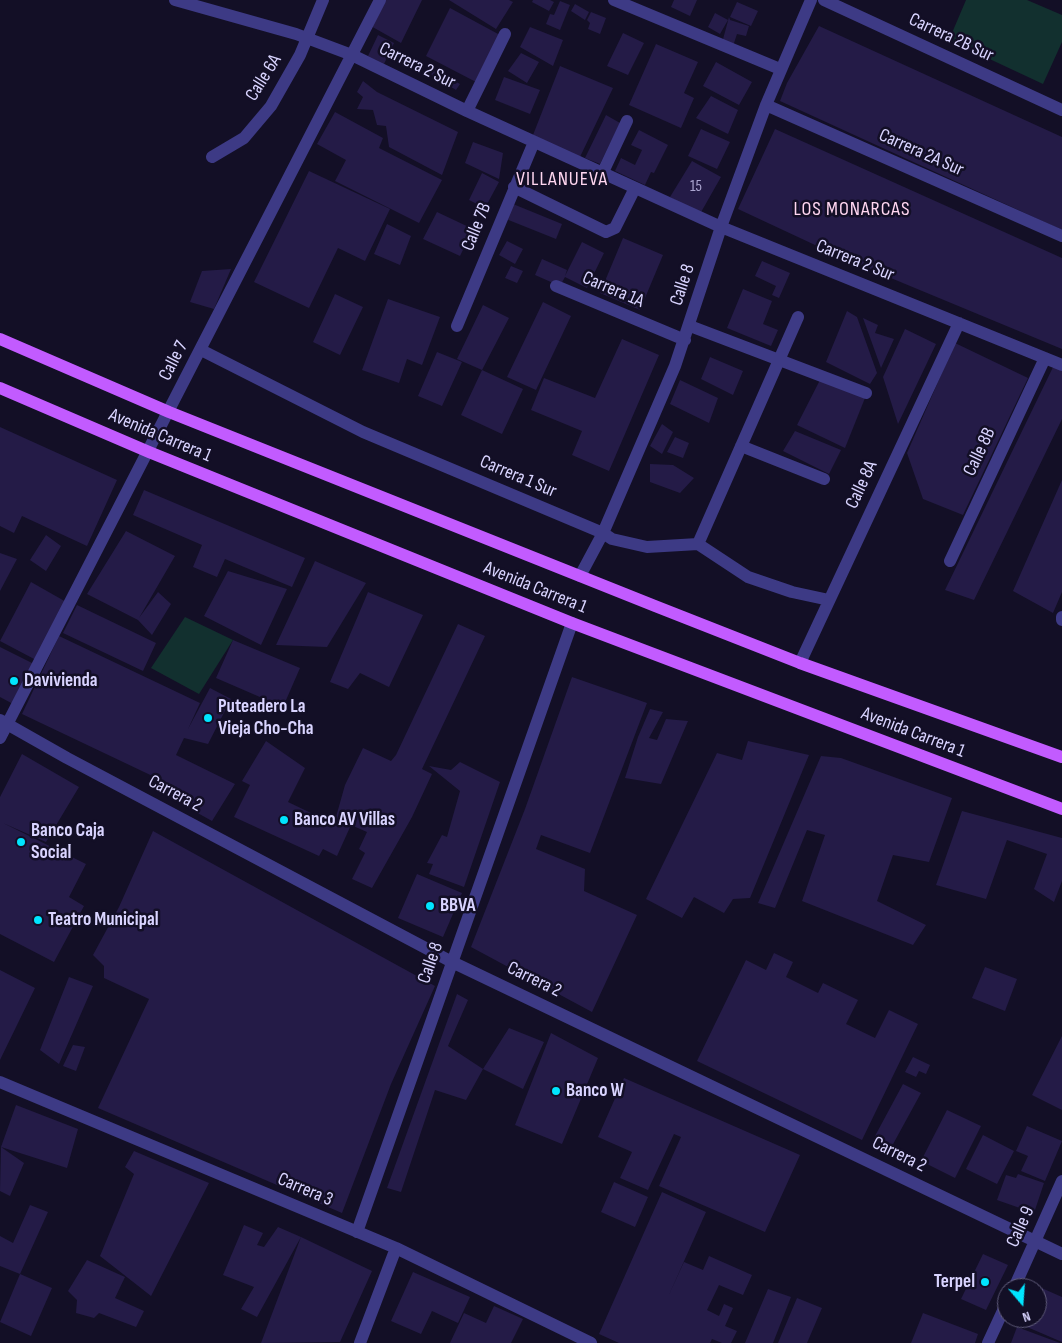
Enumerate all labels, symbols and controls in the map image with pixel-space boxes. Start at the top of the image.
street label: Carrera 2B Sur [905,8,997,68]
street label: Carrera 2 Sur [375,38,459,94]
street label: Calle 6A [241,51,287,105]
street label: Carrera 2A Sur [875,124,967,182]
district label: VILLANUEVA [515,168,609,192]
house number: 15 [690,177,702,197]
district label: LOS MONARCAS [792,198,912,222]
street label: Calle 7B [457,199,497,255]
street label: Carrera 2 Sur [813,235,897,287]
street label: Calle 8 [666,261,700,309]
street label: Carrera 1A [579,267,647,313]
street label: Calle 7 [154,337,194,385]
street label: Avenida Carrera 1 [105,404,215,468]
street label: Calle 8B [959,424,1001,480]
street label: Carrera 1 Sur [476,451,560,503]
street label: Calle 8A [841,457,883,513]
street label: Avenida Carrera 1 [480,557,590,619]
place label: Davivienda [24,670,98,692]
marker: Davivienda [8,675,20,687]
place label: Puteadero La Vieja Cho-Cha [218,696,314,740]
street label: Avenida Carrera 1 [858,703,968,763]
marker: Puteadero La Vieja Cho-Cha [202,712,214,724]
street label: Carrera 2 [144,770,206,818]
place label: Banco AV Villas [294,809,395,831]
marker: Banco AV Villas [278,814,290,826]
place label: Banco Caja Social [31,820,104,864]
marker: Banco Caja Social [15,836,27,848]
place label: BBVA [440,895,476,917]
marker: BBVA [424,900,436,912]
place label: Teatro Municipal [48,909,159,931]
marker: Teatro Municipal [32,914,44,926]
street label: Calle 8 [413,939,449,987]
street label: Carrera 2 [503,957,565,1003]
place label: Banco W [566,1080,624,1102]
marker: Banco W [550,1085,562,1097]
street label: Carrera 2 [868,1132,930,1178]
street label: Carrera 3 [274,1168,336,1212]
street label: Calle 9 [1002,1203,1040,1251]
place label: Terpel [934,1271,975,1293]
marker: Terpel [979,1276,991,1288]
north arrow [997,1278,1047,1328]
text: N [1020,1308,1033,1326]

